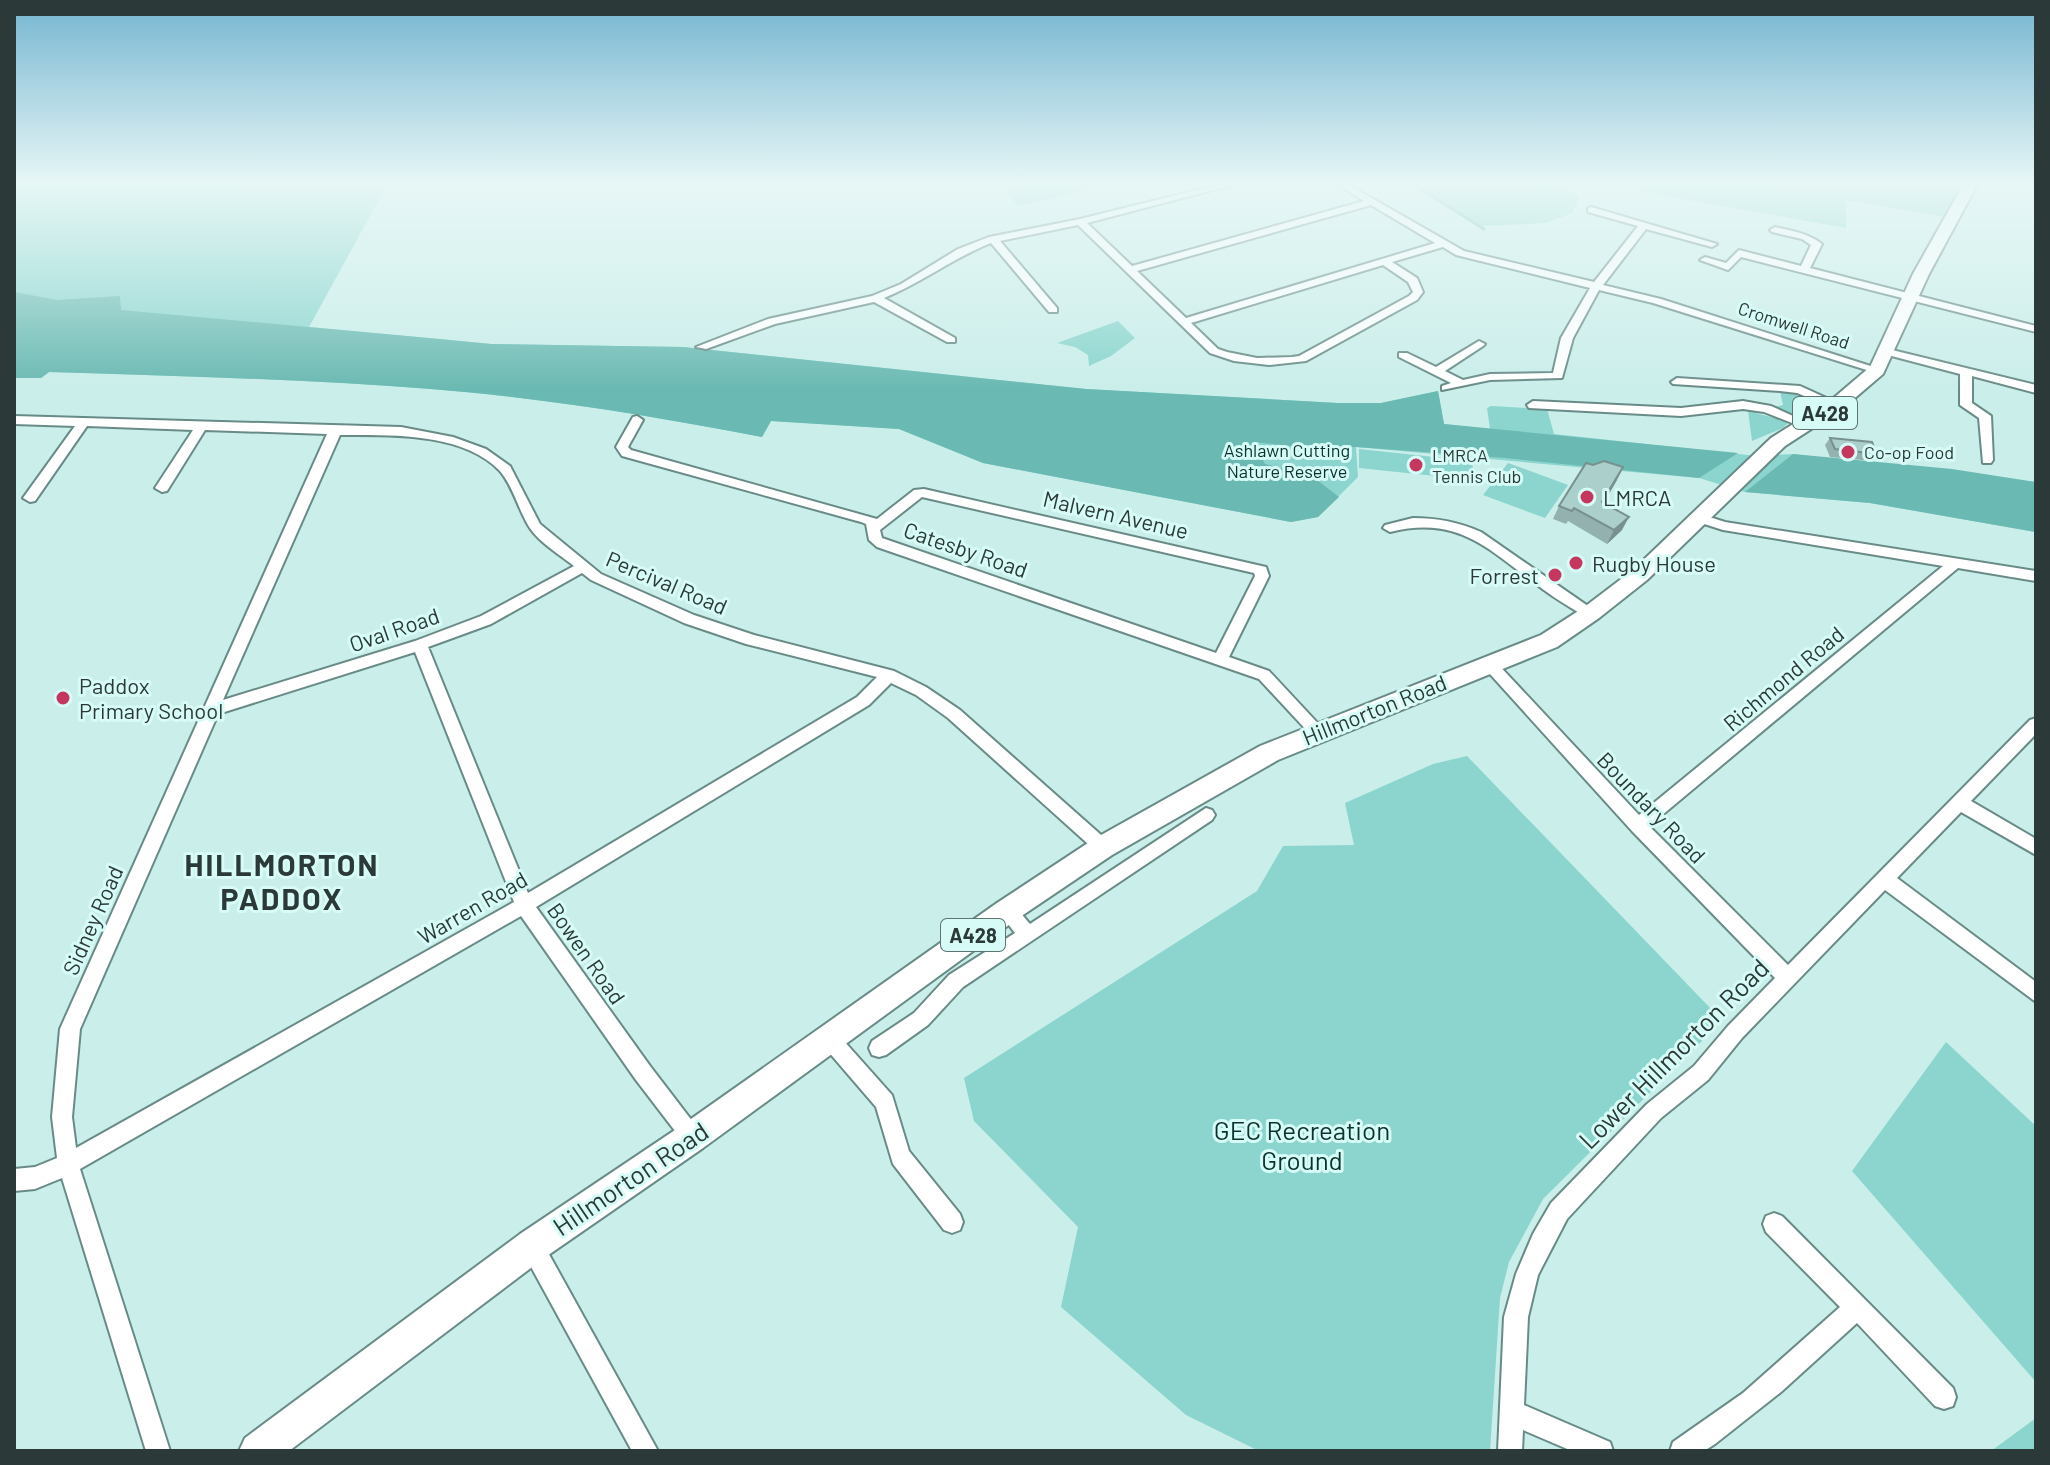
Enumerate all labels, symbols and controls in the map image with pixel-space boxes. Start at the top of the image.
street label: Cromwell Road [1735,297,1853,353]
road number: A428 [1793,397,1857,429]
park label: Ashlawn Cutting Nature Reserve [1224,439,1350,482]
place label: Co-op Food [1864,441,1954,463]
marker: Co-op Food [1839,443,1857,461]
place label: LMRCA Tennis Club [1432,444,1521,487]
marker: LMRCA Tennis Club [1407,456,1425,474]
place label: LMRCA [1603,484,1671,510]
street label: Malvern Avenue [1041,485,1191,543]
marker: LMRCA [1578,488,1596,506]
street label: Catesby Road [901,516,1031,582]
street label: Percival Road [603,545,731,619]
place label: Rugby House [1592,550,1716,576]
marker: Rugby House [1567,554,1585,572]
place label: Forrest [1469,562,1539,588]
marker: Forrest [1546,566,1564,584]
street label: Oval Road [346,602,442,656]
street label: Richmond Road [1718,620,1848,736]
street label: Hillmorton Road [1298,668,1450,750]
place label: Paddox Primary School [79,672,223,723]
marker: Paddox Primary School [54,689,72,707]
street label: Boundary Road [1593,746,1711,868]
district label: HILLMORTON PADDOX [185,846,379,916]
street label: Sidney Road [56,861,128,979]
street label: Warren Road [413,865,531,949]
street label: Bowen Road [543,897,631,1009]
road number: A428 [941,919,1005,951]
street label: Lower Hillmorton Road [1571,951,1775,1155]
park label: GEC Recreation Ground [1214,1114,1390,1175]
street label: Hillmorton Road [546,1115,714,1241]

